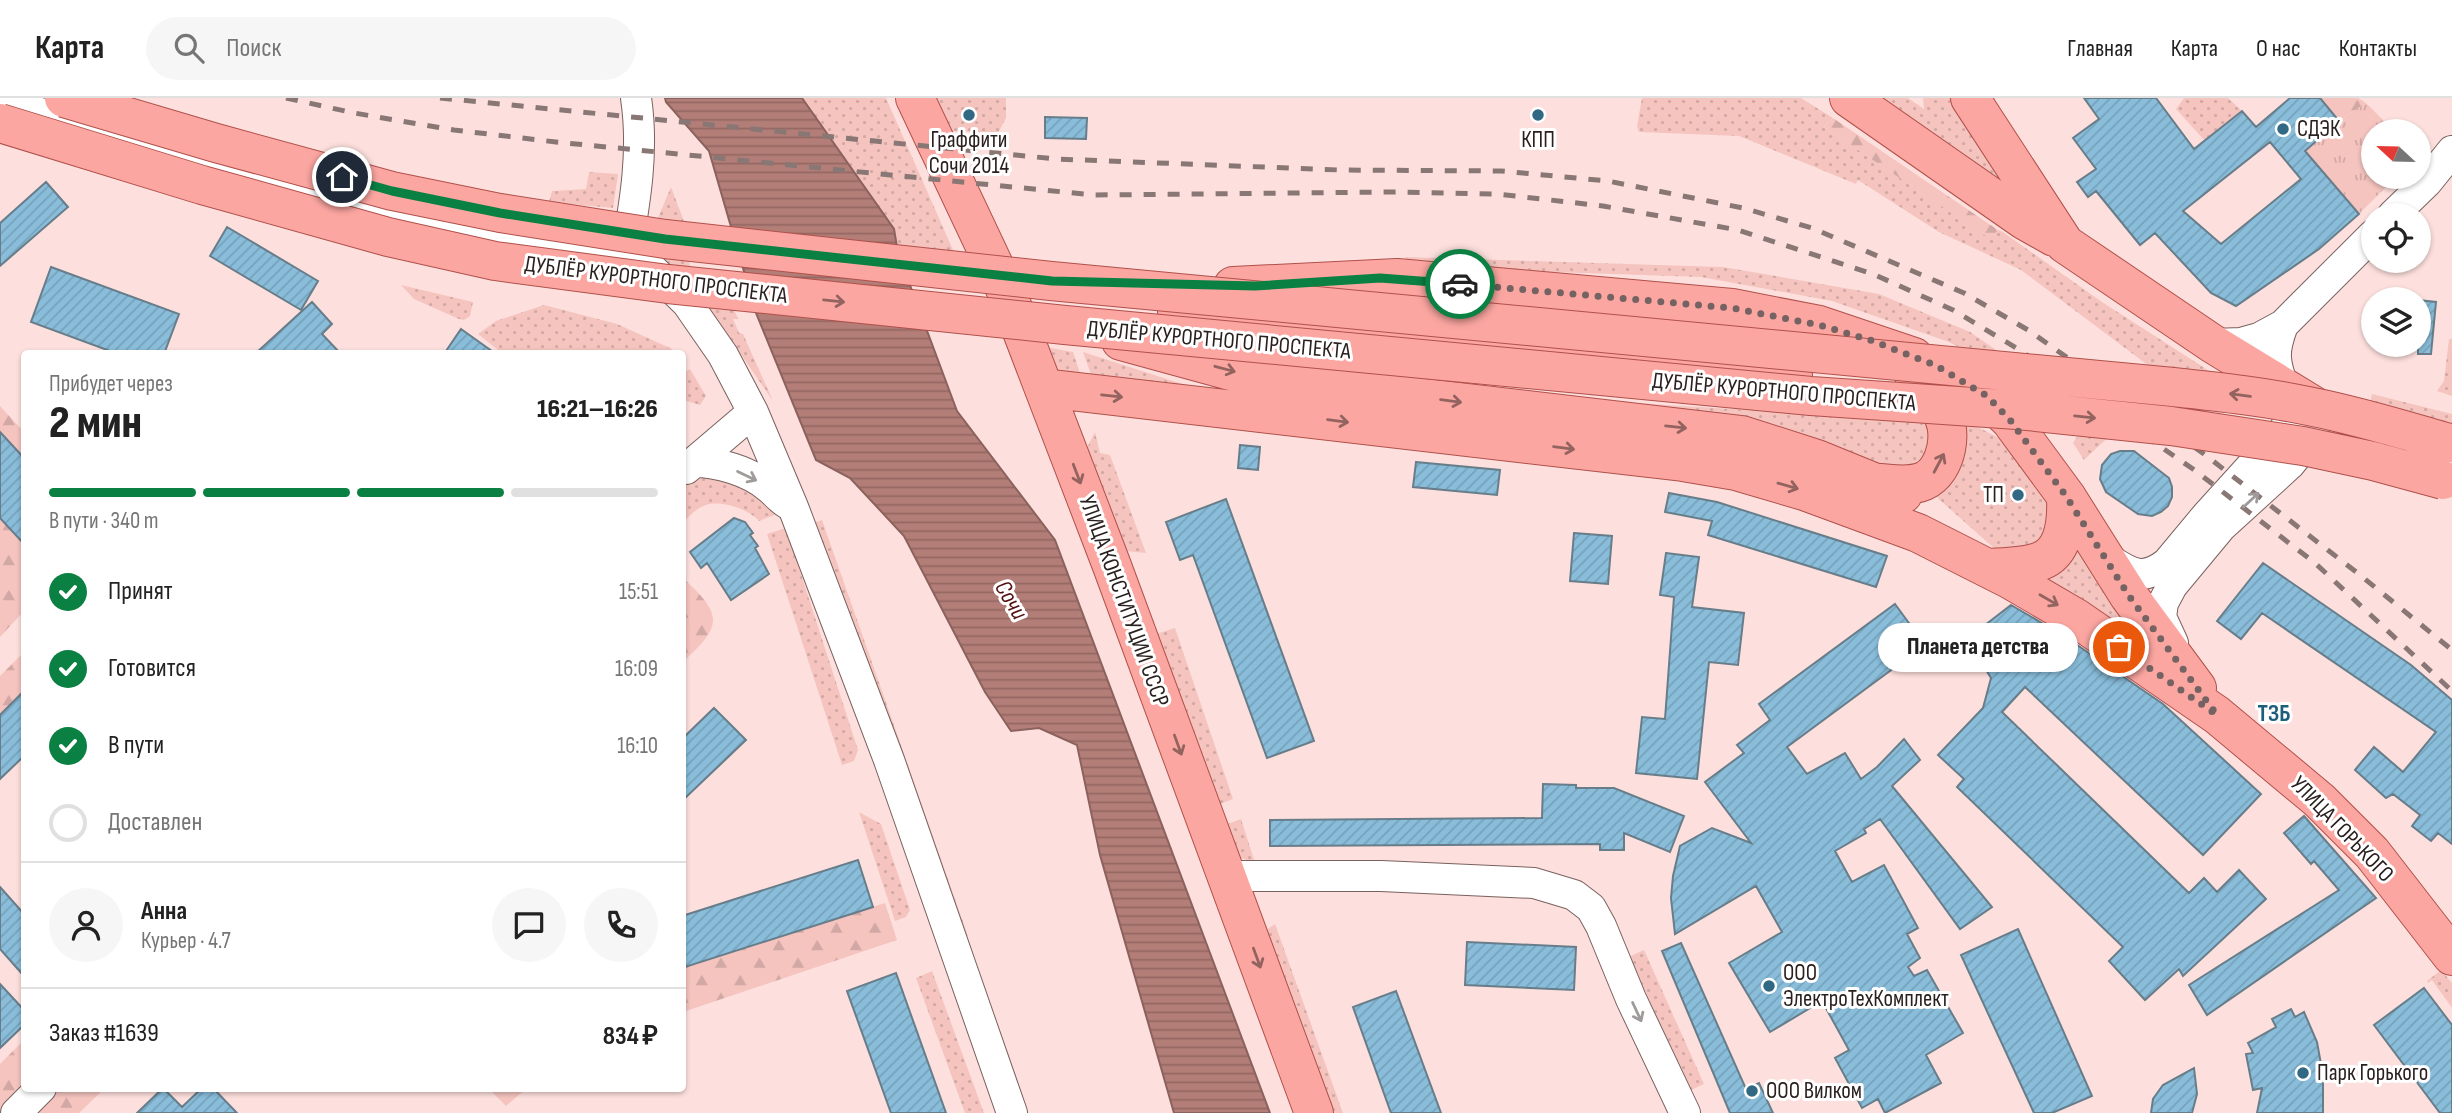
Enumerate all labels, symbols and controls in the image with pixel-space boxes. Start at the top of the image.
search box [146,17,636,80]
text: Карта [35,28,104,68]
icon: search [170,29,208,67]
text: Поиск [226,33,281,64]
text: Главная [2067,34,2133,63]
text: Карта [2171,34,2218,63]
text: О нас [2256,34,2301,63]
text: Контакты [2339,34,2417,63]
marker: Граффити Сочи 2014 [961,107,977,123]
marker: КПП [1530,107,1546,123]
place label: СДЭК [2297,115,2341,143]
north arrow [2361,119,2431,189]
map controls [2361,119,2431,357]
marker: СДЭК [2275,121,2291,137]
place label: Граффити Сочи 2014 [929,126,1010,180]
place label: КПП [1521,126,1555,154]
pin [312,147,372,207]
icon: home [323,158,361,196]
button: locate [2361,203,2431,273]
courier [1425,249,1495,319]
street label: ДУБЛЁР КУРОРТНОГО ПРОСПЕКТА [523,250,789,310]
icon: car [1441,265,1479,303]
button: layers [2361,287,2431,357]
one-way arrow [822,295,845,308]
street label: ДУБЛЁР КУРОРТНОГО ПРОСПЕКТА [1086,315,1352,365]
one-way arrow [1214,364,1236,377]
street label: ДУБЛЁР КУРОРТНОГО ПРОСПЕКТА [1651,367,1917,417]
text: Прибудет через [49,370,173,398]
one-way arrow [2229,388,2252,401]
one-way arrow [1100,389,1123,402]
text: 16:21–16:26 [537,394,658,425]
one-way arrow [1439,394,1461,407]
text: 2 мин [49,396,142,451]
one-way arrow [2073,411,2095,424]
one-way arrow [1326,415,1349,428]
one-way arrow [1665,420,1687,433]
one-way arrow [1552,441,1575,454]
one-way arrow [1932,453,1946,474]
one-way arrow [1072,463,1084,485]
one-way arrow [736,470,757,483]
one-way arrow [1777,481,1799,494]
place label: ТП [1983,481,2004,509]
marker: ТП [2010,487,2026,503]
street label: УЛИЦА КОНСТИТУЦИИ СССР [1073,492,1175,710]
one-way arrow [2242,492,2260,508]
text: В пути · 340 m [49,507,159,535]
icon: check [49,573,87,611]
water label: Сочи [988,575,1034,625]
text: Принят [108,576,173,607]
text: 15:51 [619,578,658,606]
one-way arrow [2038,594,2058,608]
pin [2089,617,2149,677]
callout: Планета детства [1878,622,2077,672]
icon: bag [2100,628,2138,666]
text: Планета детства [1907,633,2049,661]
icon: check [49,650,87,688]
text: Готовится [108,653,196,684]
text: 16:09 [615,655,658,683]
district label: ТЗБ [2258,699,2290,728]
icon: check [49,727,87,765]
text: В пути [108,730,164,761]
text: 16:10 [617,732,658,760]
one-way arrow [1173,733,1185,755]
street label: УЛИЦА ГОРЬКОГО [2284,770,2400,888]
text: Доставлен [108,807,202,838]
button: person [49,888,123,962]
button: chat [492,888,566,962]
button: phone [584,888,658,962]
text: Анна [141,896,187,927]
text: Курьер · 4.7 [141,927,231,955]
one-way arrow [1251,947,1264,969]
place label: ООО ЭлектроТехКомплект [1783,959,1949,1013]
marker: ООО ЭлектроТехКомплект [1761,978,1777,994]
one-way arrow [1631,1001,1645,1022]
text: Заказ #1639 [49,1018,159,1049]
text: 834 ₽ [603,1021,658,1052]
place label: Парк Горького [2317,1059,2428,1087]
marker: Парк Горького [2295,1065,2311,1081]
place label: ООО Вилком [1766,1077,1862,1105]
marker: ООО Вилком [1744,1083,1760,1099]

